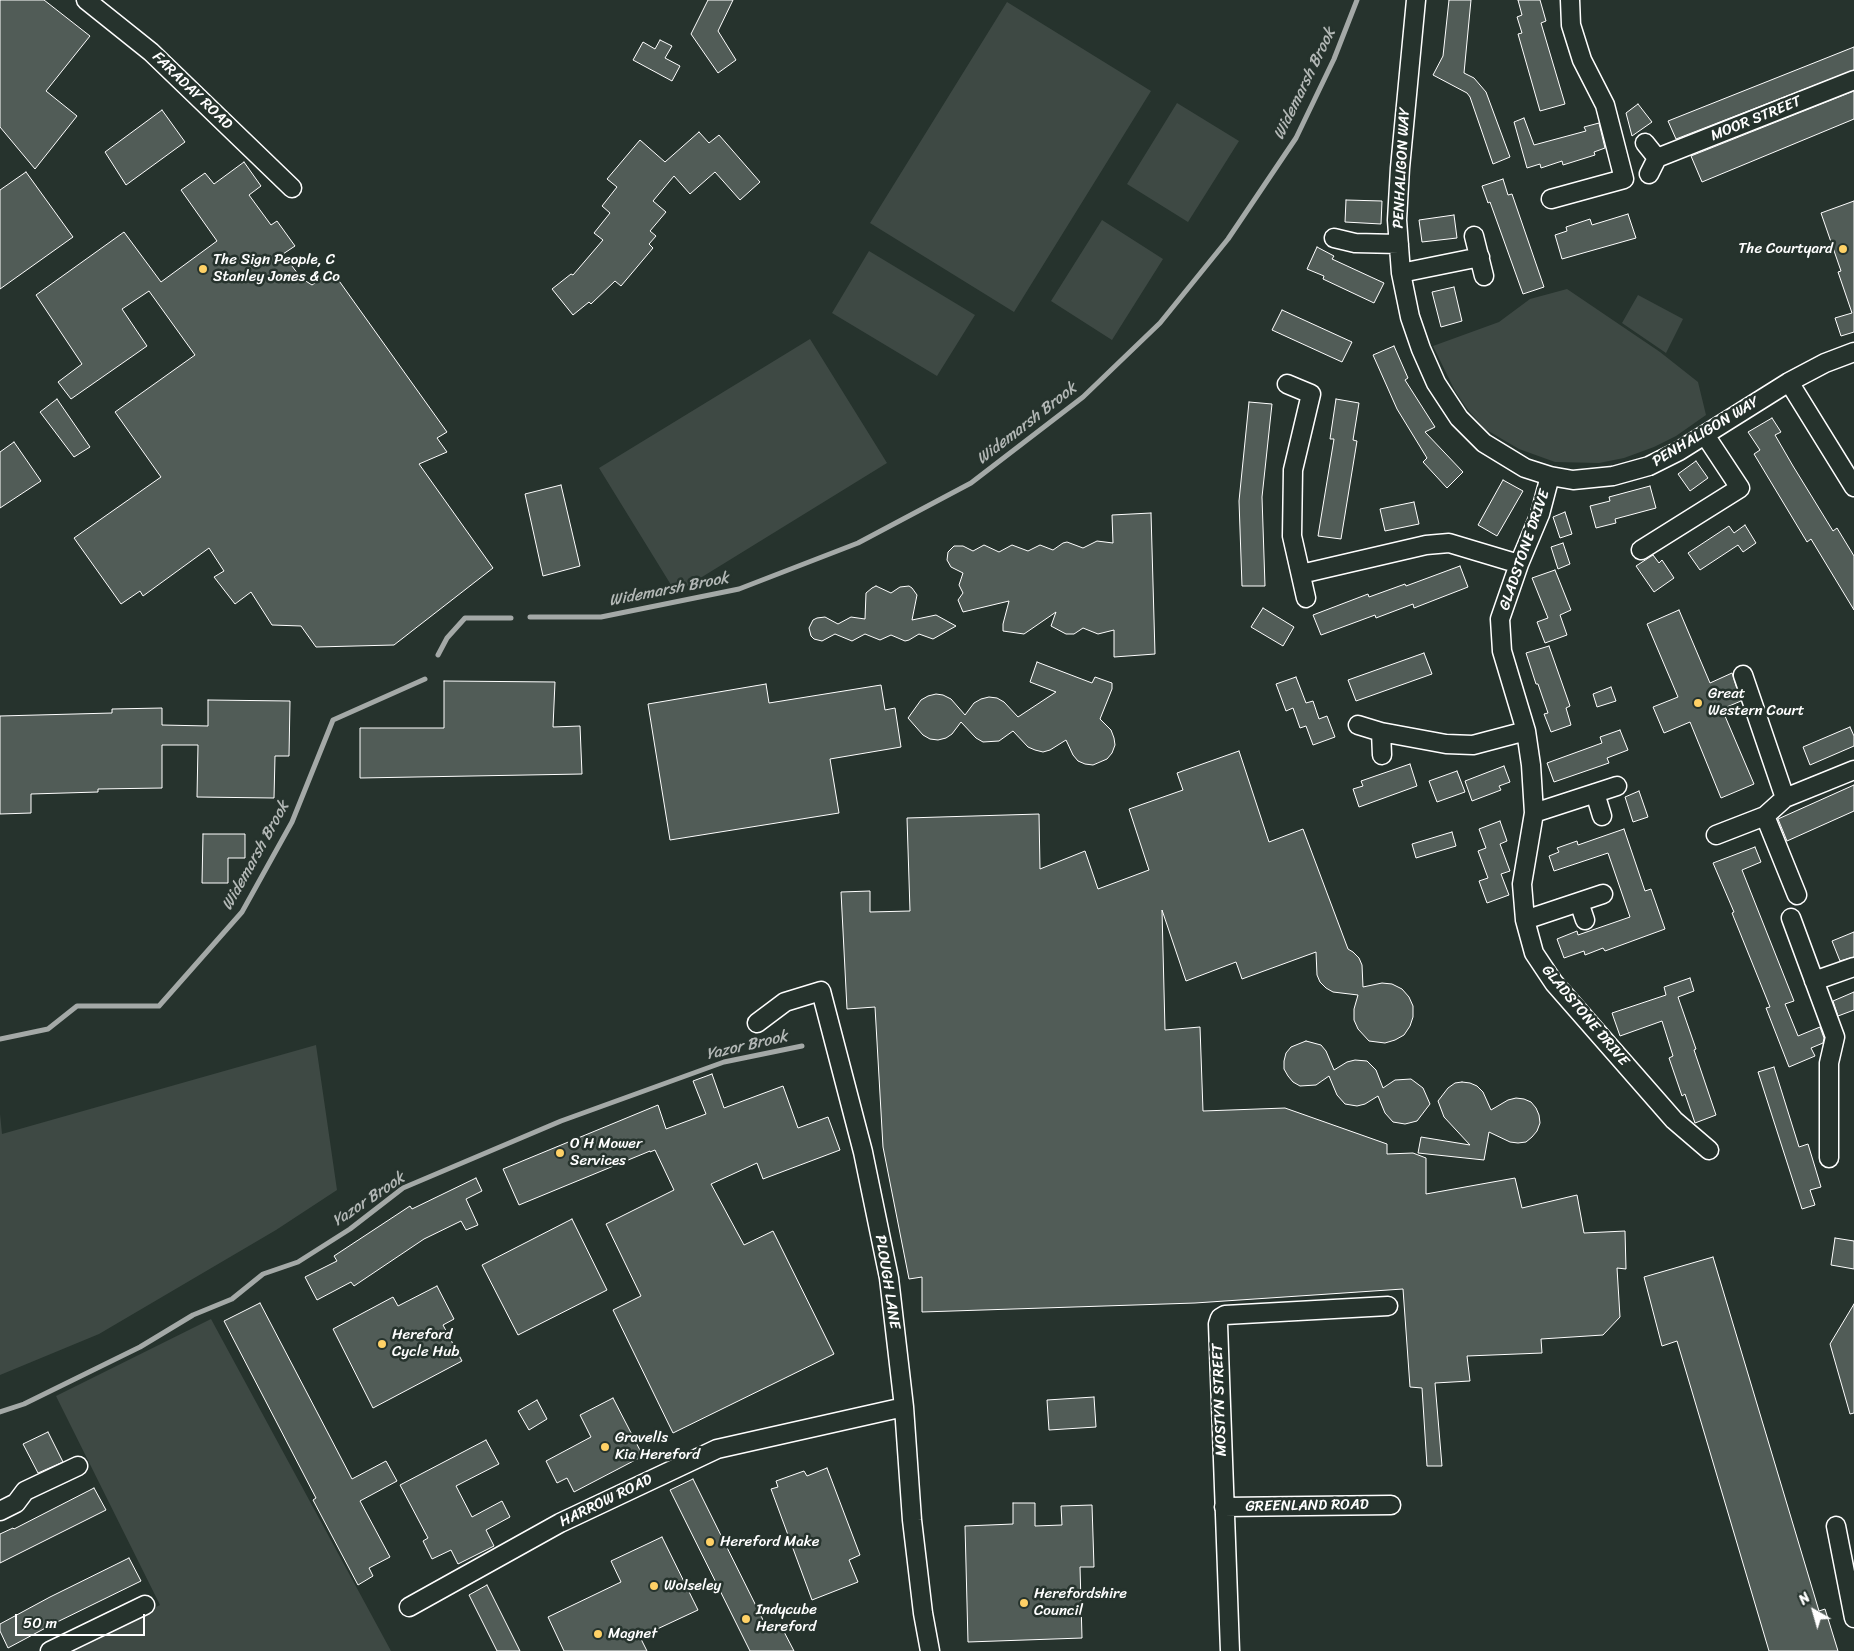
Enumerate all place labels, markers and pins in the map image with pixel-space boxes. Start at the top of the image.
place label: The Courtyard [1738,240,1833,258]
marker: The Courtyard [1837,243,1849,255]
place label: The Sign People, C Stanley Jones & Co [213,251,340,286]
marker: The Sign People, C Stanley Jones & Co [197,263,209,275]
place label: Great Western Court [1708,685,1804,720]
marker: Great Western Court [1692,697,1704,709]
place label: O H Mower Services [570,1135,642,1170]
marker: O H Mower Services [554,1147,566,1159]
place label: Hereford Cycle Hub [392,1326,459,1361]
marker: Hereford Cycle Hub [376,1338,388,1350]
place label: Gravells Kia Hereford [615,1429,700,1464]
marker: Gravells Kia Hereford [599,1441,611,1453]
place label: Hereford Make [720,1533,820,1551]
marker: Hereford Make [704,1536,716,1548]
place label: Wolseley [664,1577,721,1595]
marker: Wolseley [648,1580,660,1592]
place label: Herefordshire Council [1034,1585,1127,1620]
marker: Herefordshire Council [1018,1597,1030,1609]
place label: Indycube Hereford [756,1601,817,1636]
marker: Indycube Hereford [740,1613,752,1625]
place label: Magnet [608,1625,657,1643]
marker: Magnet [592,1628,604,1640]

